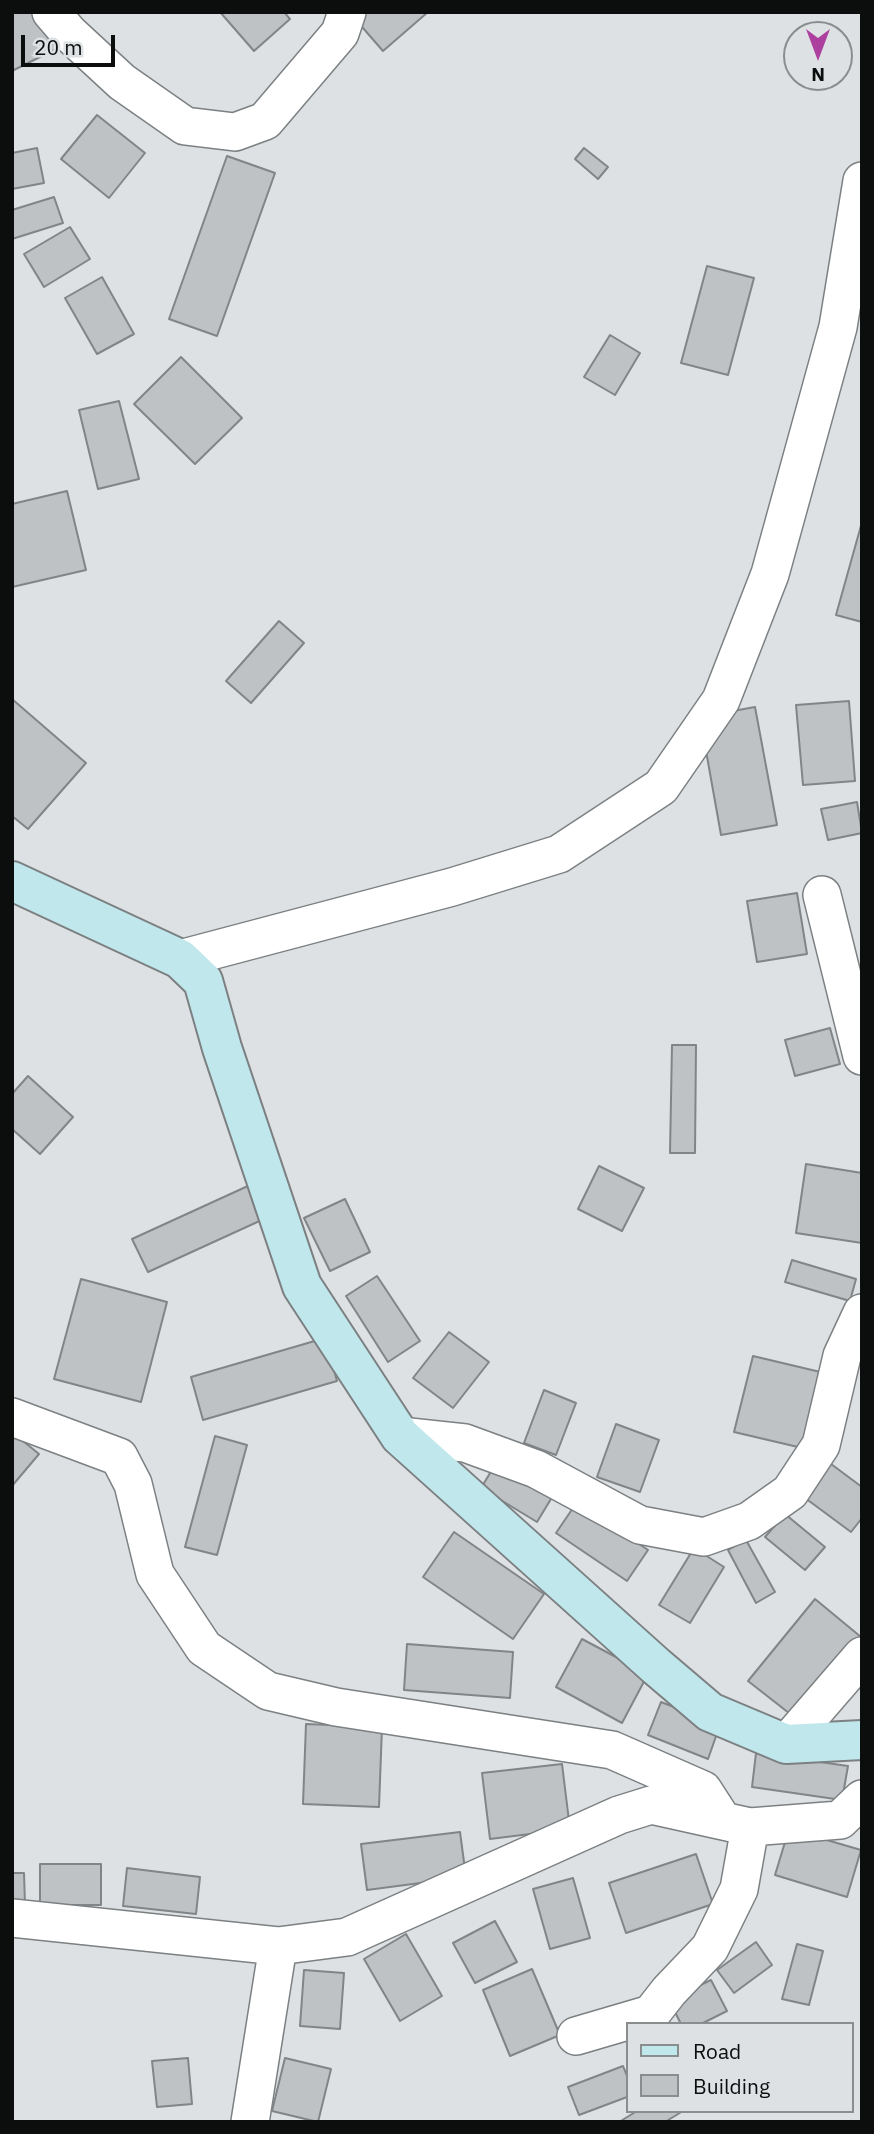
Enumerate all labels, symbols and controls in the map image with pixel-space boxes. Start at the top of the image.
scale bar [24,21,119,65]
north arrow [783,21,853,91]
text: 20 m [34,33,83,61]
text: N [811,63,825,87]
legend [626,2022,853,2113]
text: Road [693,2037,741,2065]
text: Building [693,2072,770,2100]

